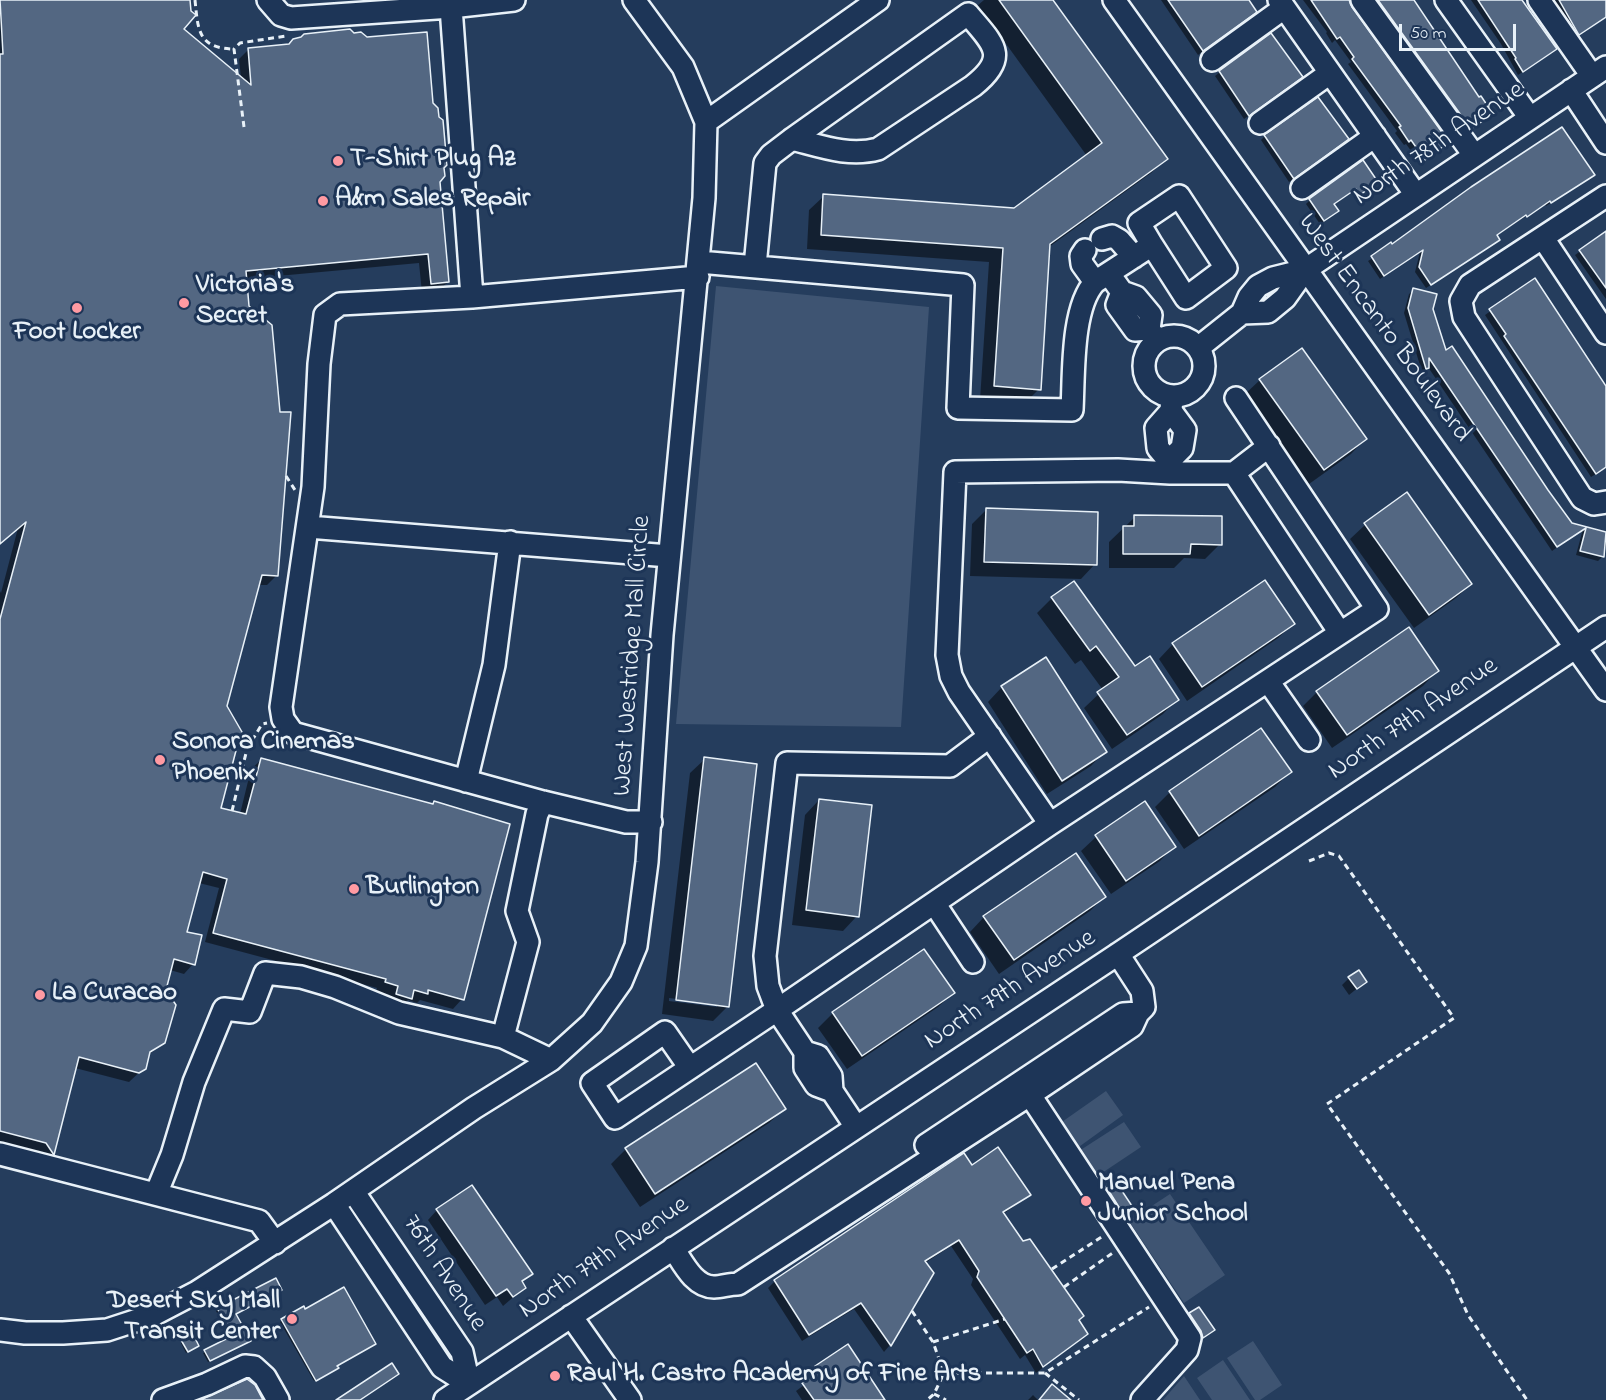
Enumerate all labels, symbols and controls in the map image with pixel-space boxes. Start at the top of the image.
scale bar [1402,12,1519,50]
text: 50 m [1410,21,1447,47]
street label: North 78th Avenue [1348,76,1532,214]
place label: T-Shirt Plug Az [350,145,516,177]
marker: T-Shirt Plug Az [331,154,345,168]
place label: A&m Sales Repair [335,185,530,217]
marker: A&m Sales Repair [316,194,330,208]
street label: West Encanto Boulevard [1289,208,1477,450]
place label: Victoria's Secret [196,271,294,334]
marker: Victoria's Secret [177,296,191,310]
marker: Foot Locker [70,301,84,315]
place label: Foot Locker [13,318,141,350]
street label: West Westridge Mall Circle [608,515,660,797]
street label: North 79th Avenue [1323,651,1505,789]
place label: Sonora Cinemas Phoenix [172,728,355,791]
marker: Sonora Cinemas Phoenix [153,753,167,767]
place label: Burlington [366,873,479,905]
marker: Burlington [347,882,361,896]
street label: North 79th Avenue [919,924,1103,1058]
place label: La Curacao [52,979,177,1011]
marker: La Curacao [33,988,47,1002]
place label: Manuel Pena Junior School [1098,1169,1248,1232]
street label: North 79th Avenue [514,1190,696,1328]
marker: Manuel Pena Junior School [1079,1194,1093,1208]
street label: 76th Avenue [393,1210,493,1338]
place label: Desert Sky Mall Transit Center [107,1287,280,1350]
marker: Desert Sky Mall Transit Center [285,1312,299,1326]
place label: Raul H. Castro Academy of Fine Arts [567,1360,981,1392]
marker: Raul H. Castro Academy of Fine Arts [548,1369,562,1383]

